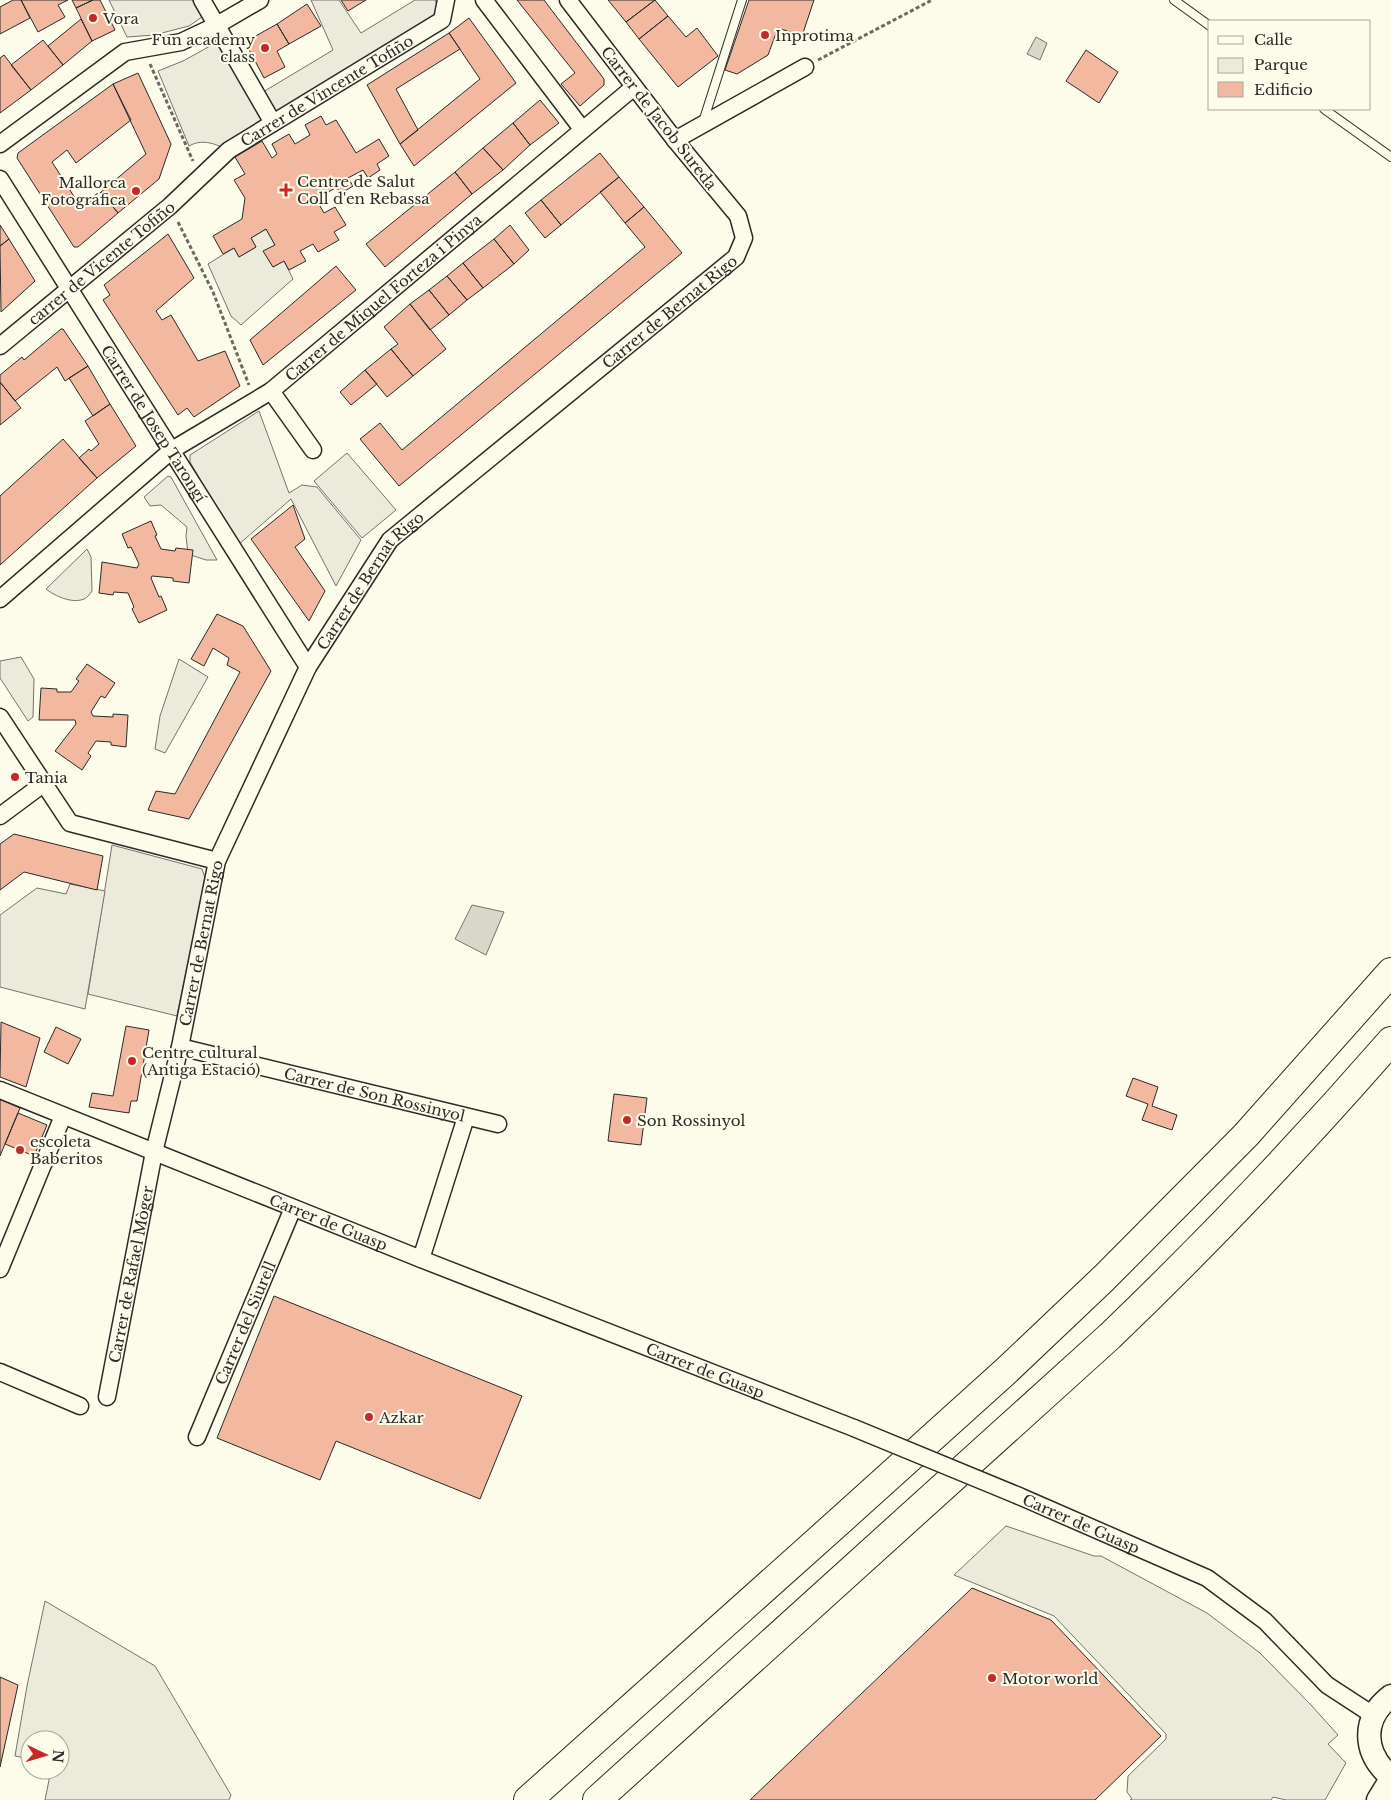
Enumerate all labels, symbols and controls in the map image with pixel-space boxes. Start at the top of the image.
place label: Vora [102,9,139,28]
marker: Vora [87,12,99,24]
legend [1208,20,1371,110]
place label: Inprotima [775,26,854,45]
marker: Inprotima [759,29,771,41]
place label: Fun academy class [151,30,255,66]
street label: Carrer de Vincente Tofiño [237,30,417,150]
text: Calle [1254,30,1293,49]
marker: Fun academy class [259,42,271,54]
street label: Carrer de Jacob Sureda [597,43,721,194]
text: Parque [1254,55,1308,74]
text: Edificio [1254,80,1313,99]
place label: Centre de Salut Coll d'en Rebassa [297,172,430,208]
place label: Mallorca Fotográfica [41,173,127,209]
marker: Centre de Salut Coll d'en Rebassa [279,183,293,197]
marker: Mallorca Fotográfica [130,185,142,197]
street label: carrer de Vicente Tofiño [24,197,179,329]
street label: Carrer de Miquel Forteza i Pinya [281,209,486,385]
street label: Carrer de Bernat Rigo [598,251,741,372]
street label: Carrer de Josep Tarongí [98,341,211,506]
street label: Carrer de Bernat Rigo [312,507,427,653]
place label: Tania [25,768,68,787]
marker: Tania [9,771,21,783]
street label: Carrer de Bernat Rigo [175,858,227,1028]
place label: Centre cultural (Antiga Estació) [142,1043,260,1079]
marker: Centre cultural (Antiga Estació) [126,1055,138,1067]
street label: Carrer de Son Rossinyol [282,1063,467,1125]
place label: Son Rossinyol [637,1111,745,1130]
marker: Son Rossinyol [621,1114,633,1126]
place label: escoleta Baberitos [30,1132,103,1168]
marker: escoleta Baberitos [14,1144,26,1156]
street label: Carrer de Rafael Mòger [104,1183,157,1364]
street label: Carrer de Guasp [267,1190,390,1254]
street label: Carrer del Siurell [211,1258,279,1387]
street label: Carrer de Guasp [643,1338,767,1402]
place label: Azkar [378,1408,424,1427]
marker: Azkar [363,1411,375,1423]
street label: Carrer de Guasp [1020,1489,1143,1557]
place label: Motor world [1002,1669,1098,1688]
marker: Motor world [986,1672,998,1684]
north arrow [20,1730,70,1780]
text: N [48,1749,67,1763]

